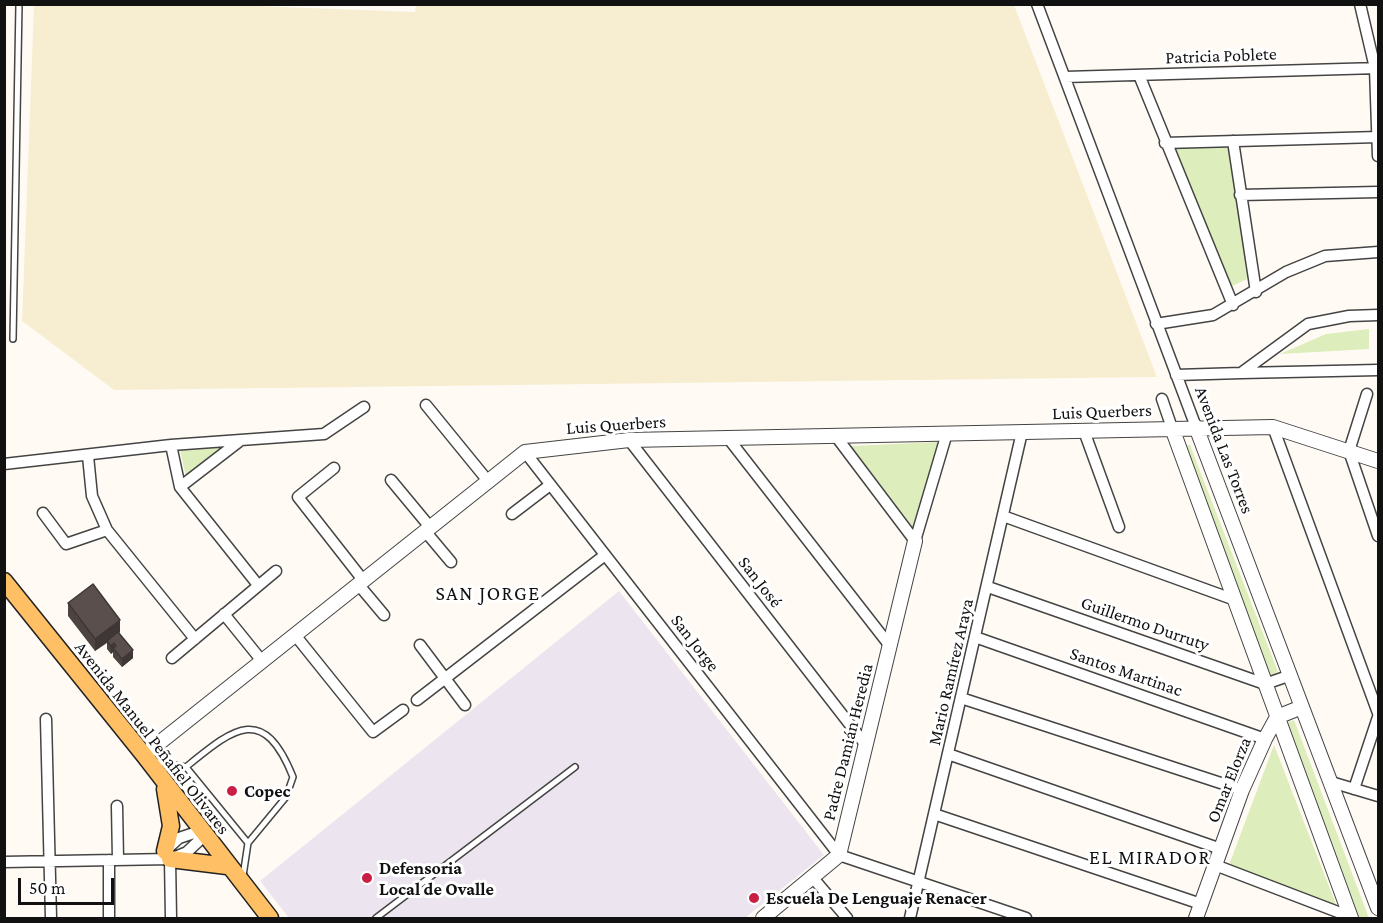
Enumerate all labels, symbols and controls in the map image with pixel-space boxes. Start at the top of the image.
street label: Patricia Poblete [1165,43,1277,69]
street label: Avenida Las Torres [1190,383,1258,517]
street label: Luis Querbers [1052,399,1152,425]
street label: Luis Querbers [565,411,667,439]
street label: San José [733,552,787,612]
district label: SAN JORGE [436,582,540,606]
street label: Guillermo Durruty [1078,592,1212,656]
street label: Mario Ramírez Araya [924,596,978,748]
street label: San Jorge [666,610,724,676]
street label: Avenida Manuel Peñafiel Olivares [70,637,234,839]
street label: Santos Martinac [1067,643,1185,701]
street label: Padre Damián Heredia [818,661,878,823]
street label: Omar Elorza [1202,734,1256,826]
place label: Copec [244,780,291,802]
marker: Copec [225,784,239,798]
district label: EL MIRADOR [1089,846,1211,870]
place label: Defensoria Local de Ovalle [379,857,494,900]
scale bar [21,866,117,904]
marker: Defensoria Local de Ovalle [360,871,374,885]
text: 50 m [29,878,66,898]
place label: Escuela De Lenguaje Renacer [766,887,987,909]
marker: Escuela De Lenguaje Renacer [747,891,761,905]

